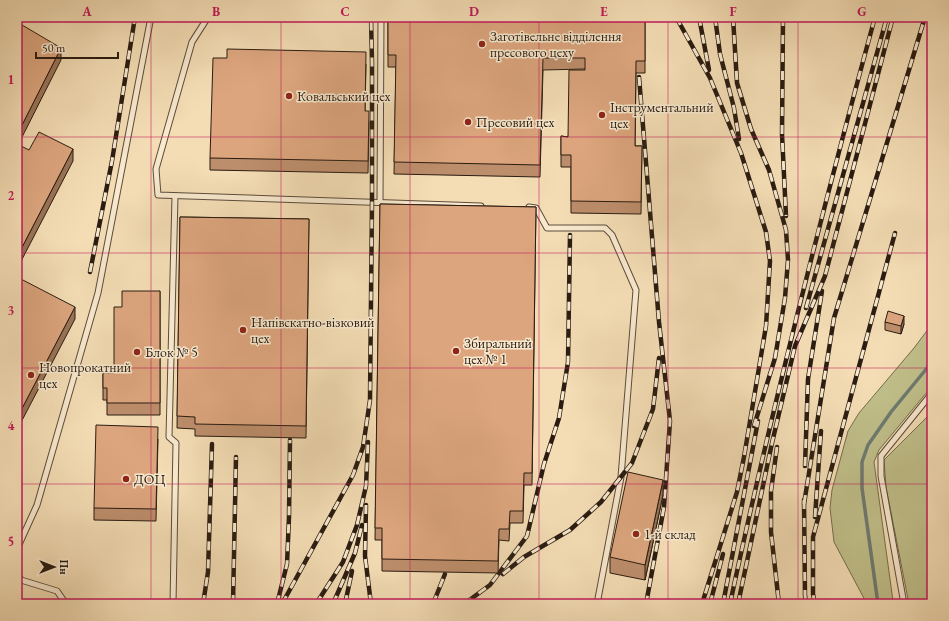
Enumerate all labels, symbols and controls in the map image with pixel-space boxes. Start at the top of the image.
text: A [81,3,92,20]
text: B [212,3,220,20]
text: C [340,3,350,20]
text: D [469,3,479,20]
text: E [600,3,608,20]
text: F [729,3,737,20]
text: G [857,3,867,20]
place label: Заготівельне відділення пресового цеху [490,27,622,61]
scale bar [36,34,118,60]
marker: Заготівельне відділення пресового цеху [477,39,487,49]
text: 50 m [42,40,66,56]
text: 1 [8,71,15,88]
place label: Ковальський цех [297,87,391,105]
marker: Ковальський цех [284,91,294,101]
place label: Інструментальний цех [610,98,714,132]
marker: Інструментальний цех [597,110,607,120]
place label: Пресовий цех [476,113,555,131]
marker: Пресовий цех [463,117,473,127]
text: 2 [8,187,15,204]
text: 3 [8,302,15,319]
place label: Напівскатно-візковий цех [251,313,375,347]
marker: Напівскатно-візковий цех [238,325,248,335]
place label: Збиральний цех № 1 [464,334,533,368]
place label: Блок № 5 [145,343,198,361]
marker: Збиральний цех № 1 [451,346,461,356]
marker: Блок № 5 [132,347,142,357]
place label: Новопрокатний цех [39,358,132,392]
marker: Новопрокатний цех [26,370,36,380]
text: 4 [8,417,15,434]
place label: ДОЦ [134,470,166,488]
marker: ДОЦ [121,474,131,484]
place label: 1-й склад [644,525,696,543]
marker: 1-й склад [631,529,641,539]
text: 5 [8,533,14,550]
north arrow [34,547,74,587]
text: Пн [57,559,71,575]

